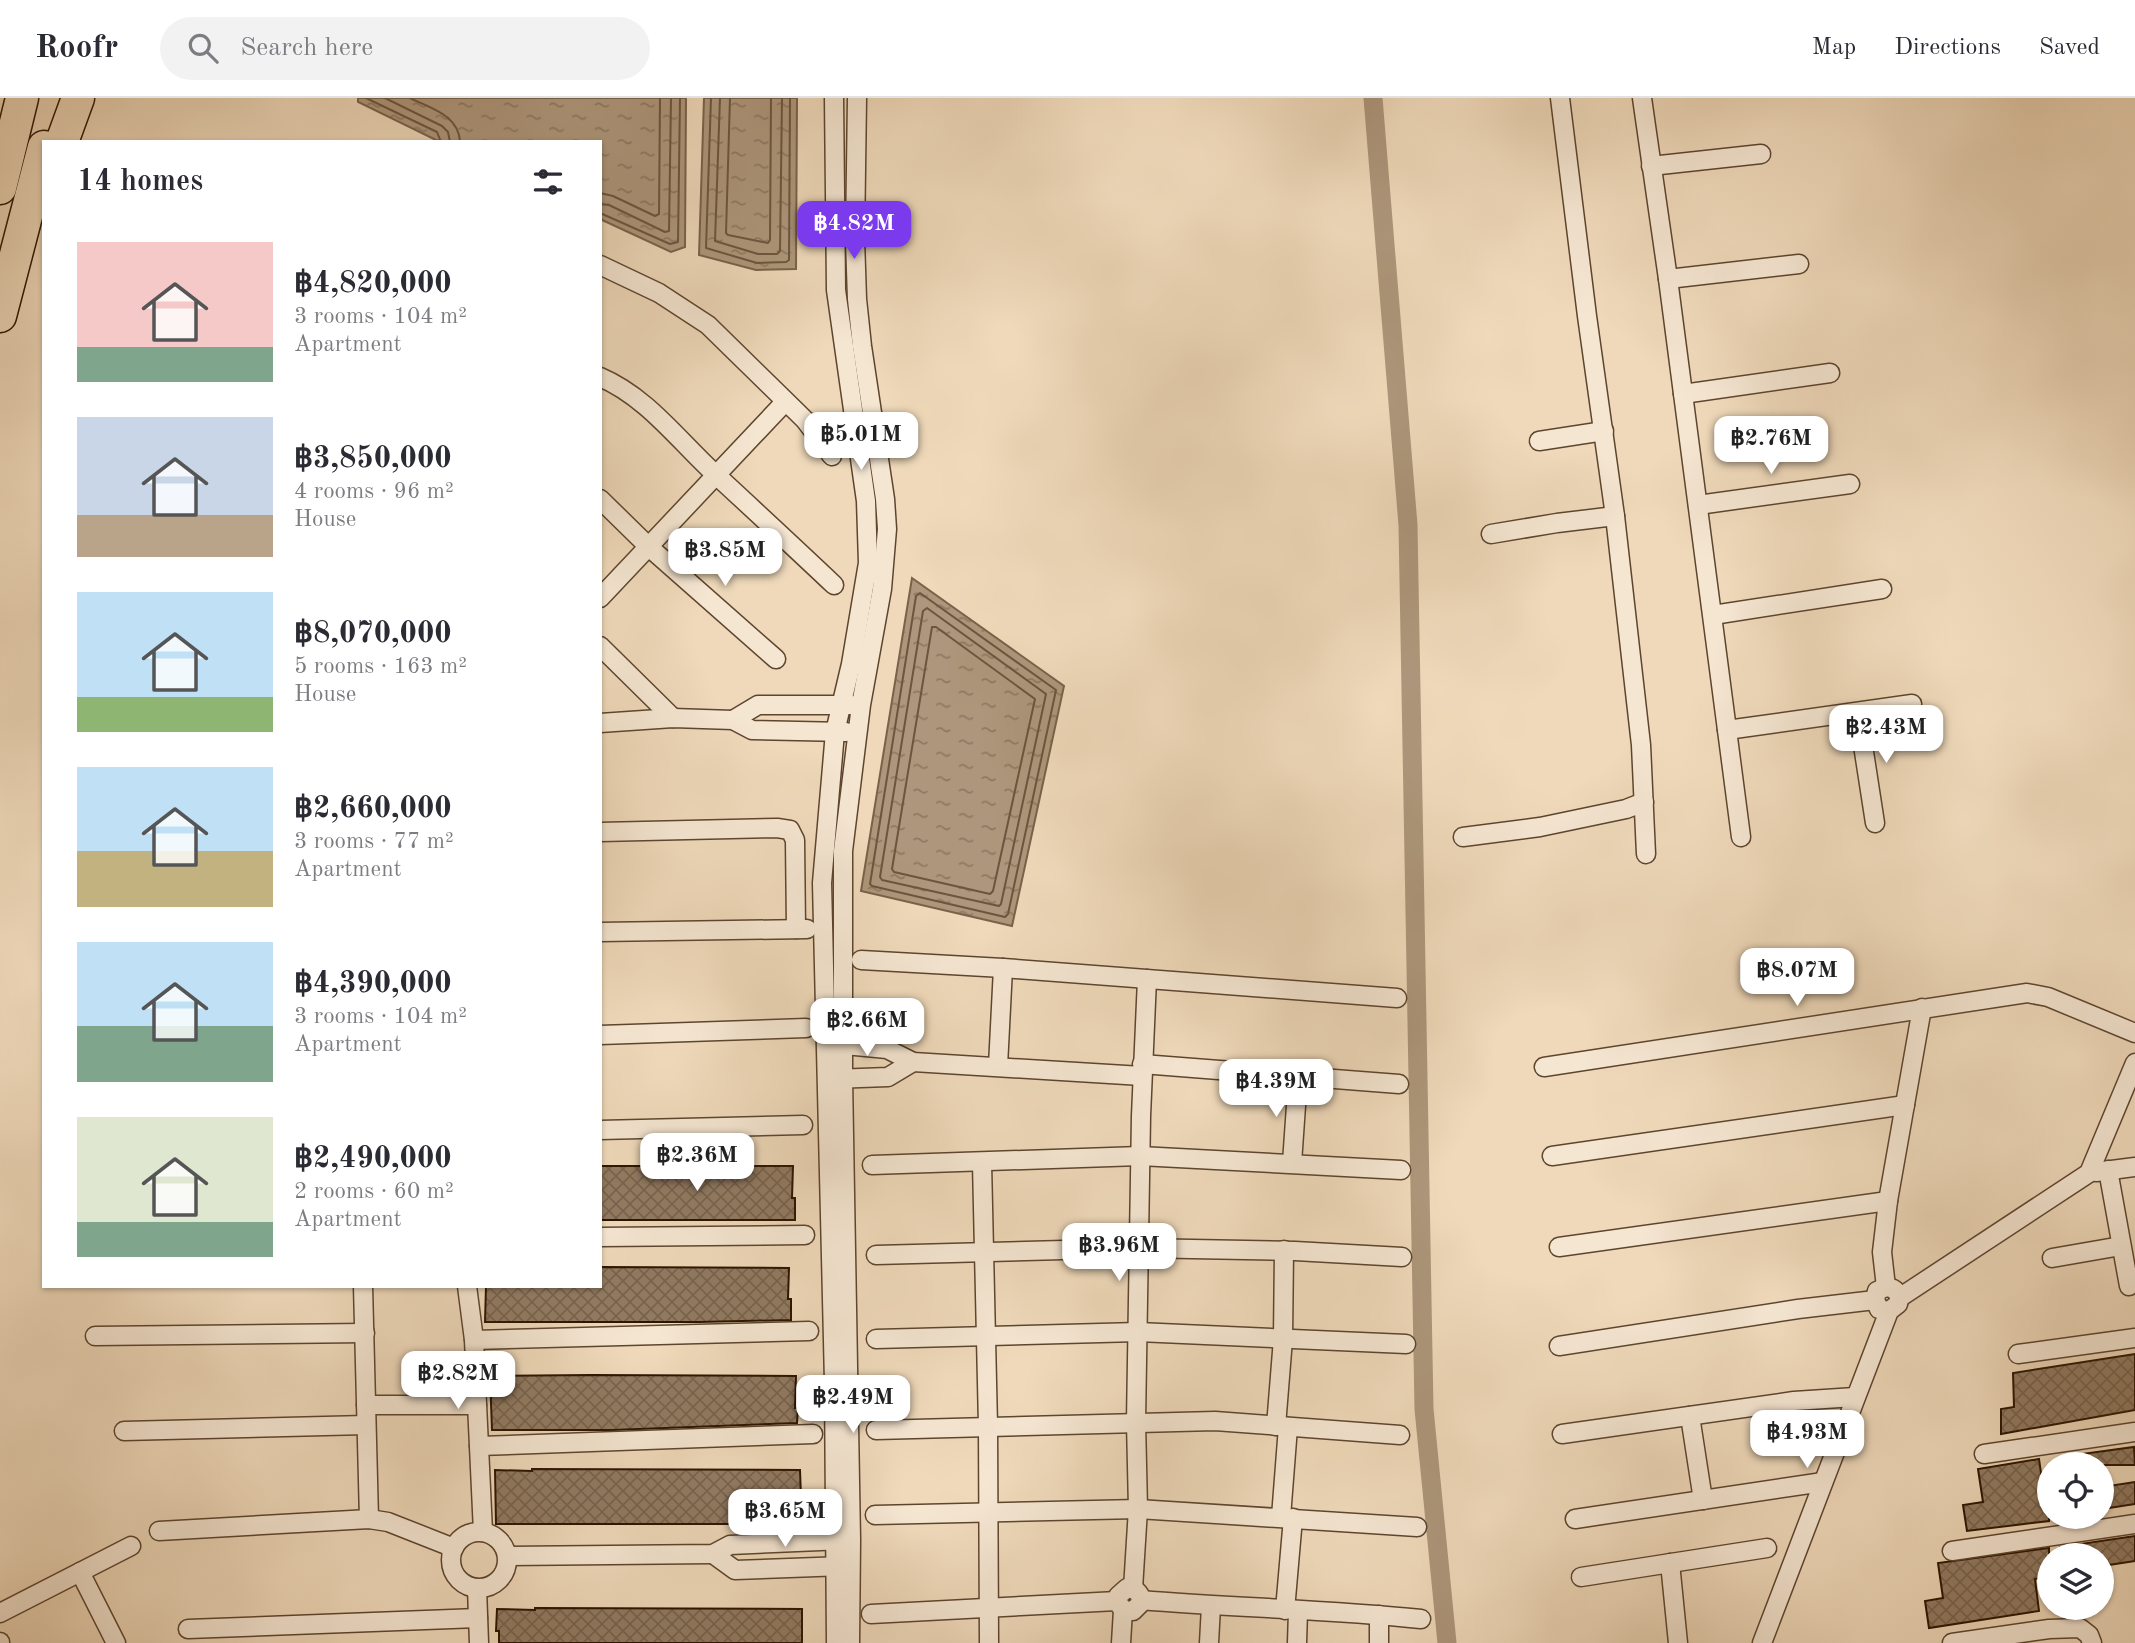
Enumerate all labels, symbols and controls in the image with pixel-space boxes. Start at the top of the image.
search box [160,17,650,80]
icon: search [184,29,222,67]
text: Roofr [35,32,118,65]
text: Search here [240,35,373,61]
text: Map [1812,36,1856,60]
text: Directions [1894,36,2001,60]
text: Saved [2039,36,2100,60]
icon: filters [529,163,567,201]
text: 14 homes [77,167,203,197]
pin: ฿4.82M [797,202,911,261]
text: ฿4.82M [813,212,895,235]
text: ฿4,820,000 [294,269,452,299]
icon: home [133,270,217,354]
text: 3 rooms · 104 m² [294,305,467,328]
text: Apartment [294,333,402,356]
pin: ฿5.01M [804,412,918,472]
pin: ฿2.76M [1714,416,1828,476]
text: ฿5.01M [820,423,902,446]
text: ฿2.76M [1730,427,1812,450]
text: ฿3,850,000 [294,444,452,474]
icon: home [133,445,217,529]
text: 4 rooms · 96 m² [294,480,454,503]
text: House [294,508,356,531]
pin: ฿3.85M [668,528,782,588]
text: ฿3.85M [684,539,766,562]
text: ฿8,070,000 [294,619,452,649]
icon: home [133,620,217,704]
text: 5 rooms · 163 m² [294,655,467,678]
text: House [294,683,356,706]
pin: ฿2.43M [1829,706,1943,765]
text: ฿2.43M [1845,716,1927,739]
text: ฿2,660,000 [294,794,452,824]
icon: home [133,795,217,879]
text: 3 rooms · 77 m² [294,830,454,853]
text: Apartment [294,858,402,881]
pin: ฿8.07M [1740,948,1854,1008]
text: ฿8.07M [1756,959,1838,982]
text: ฿4,390,000 [294,969,452,999]
icon: home [133,970,217,1054]
pin: ฿2.66M [810,998,924,1058]
text: 3 rooms · 104 m² [294,1005,467,1028]
text: ฿2.66M [826,1009,908,1032]
text: Apartment [294,1033,402,1056]
pin: ฿4.39M [1219,1060,1333,1119]
text: ฿4.39M [1235,1070,1317,1093]
pin: ฿2.36M [640,1134,754,1193]
text: ฿2,490,000 [294,1144,452,1174]
text: ฿2.36M [656,1144,738,1167]
icon: home [133,1145,217,1229]
text: 2 rooms · 60 m² [294,1180,454,1203]
text: Apartment [294,1208,402,1231]
pin: ฿3.96M [1062,1224,1176,1283]
text: ฿3.96M [1078,1234,1160,1257]
pin: ฿2.82M [401,1352,515,1411]
text: ฿2.82M [417,1362,499,1385]
pin: ฿2.49M [796,1376,910,1435]
text: ฿2.49M [812,1386,894,1409]
pin: ฿4.93M [1750,1410,1864,1470]
text: ฿4.93M [1766,1421,1848,1444]
map controls [2037,1452,2114,1620]
button: locate [2037,1452,2114,1529]
pin: ฿3.65M [728,1490,842,1549]
text: ฿3.65M [744,1500,826,1523]
button: layers [2037,1543,2114,1620]

